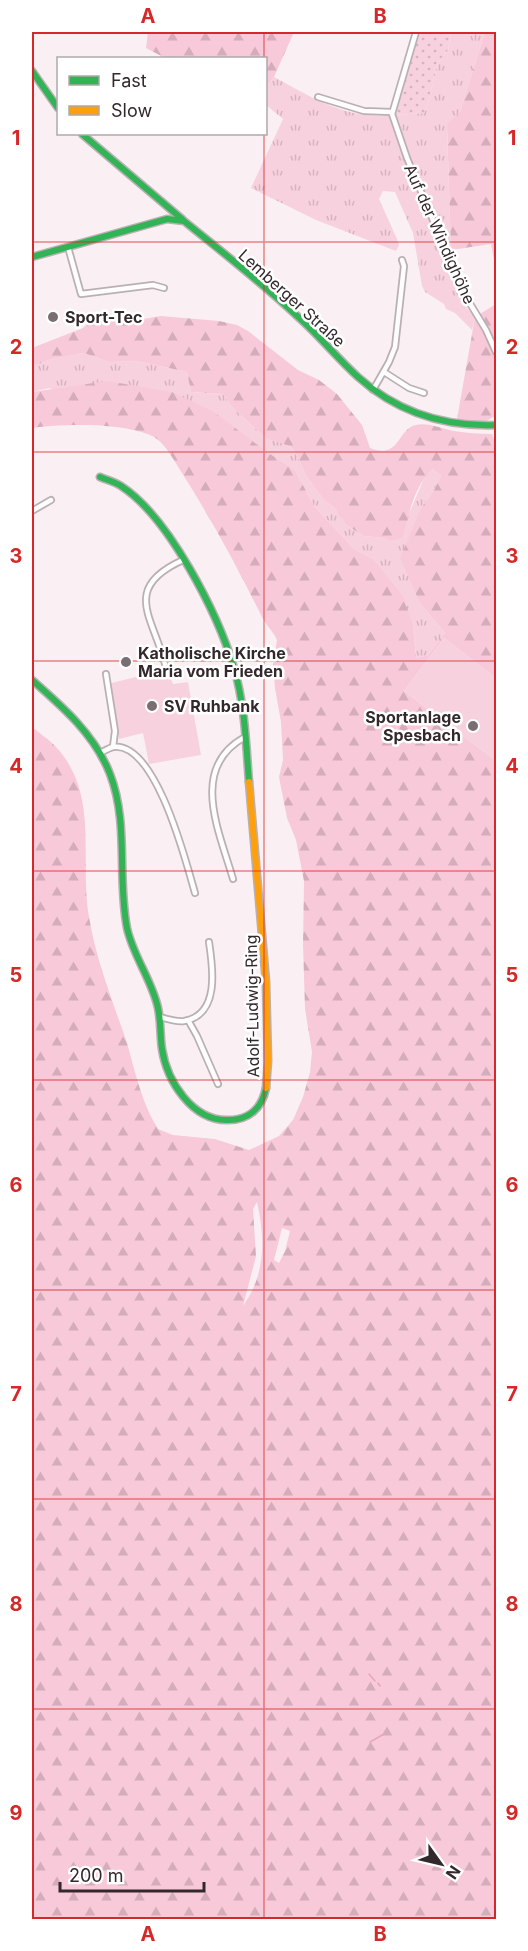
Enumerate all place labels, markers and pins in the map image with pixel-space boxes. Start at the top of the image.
place label: Sport-Tec [65,307,142,327]
marker: Sport-Tec [46,310,60,324]
place label: Katholische Kirche Maria vom Frieden [138,643,286,681]
marker: Katholische Kirche Maria vom Frieden [119,655,133,669]
place label: SV Ruhbank [164,696,260,716]
marker: SV Ruhbank [145,699,159,713]
place label: Sportanlage Spesbach [365,707,461,745]
marker: Sportanlage Spesbach [466,719,480,733]

